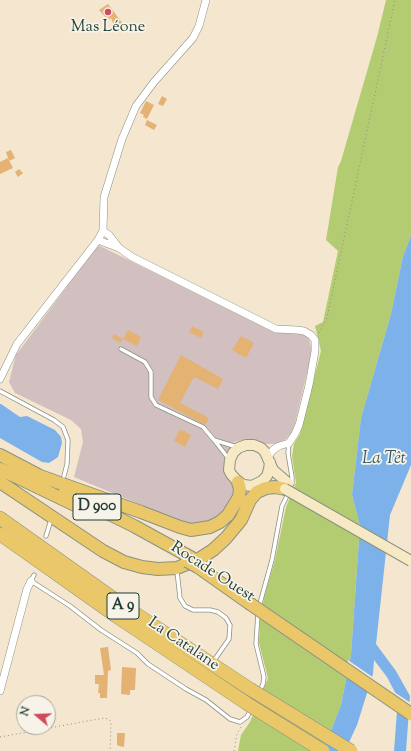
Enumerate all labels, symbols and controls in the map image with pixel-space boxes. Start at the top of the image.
marker: Mas Léone [103,7,113,17]
place label: Mas Léone [71,18,145,38]
water label: La Têt [362,450,406,470]
road number: D 900 [73,494,121,520]
street label: Rocade Ouest [167,539,257,607]
road number: A 9 [107,593,139,619]
street label: La Catalane [144,614,222,676]
north arrow [16,695,56,735]
text: N [17,705,35,718]

